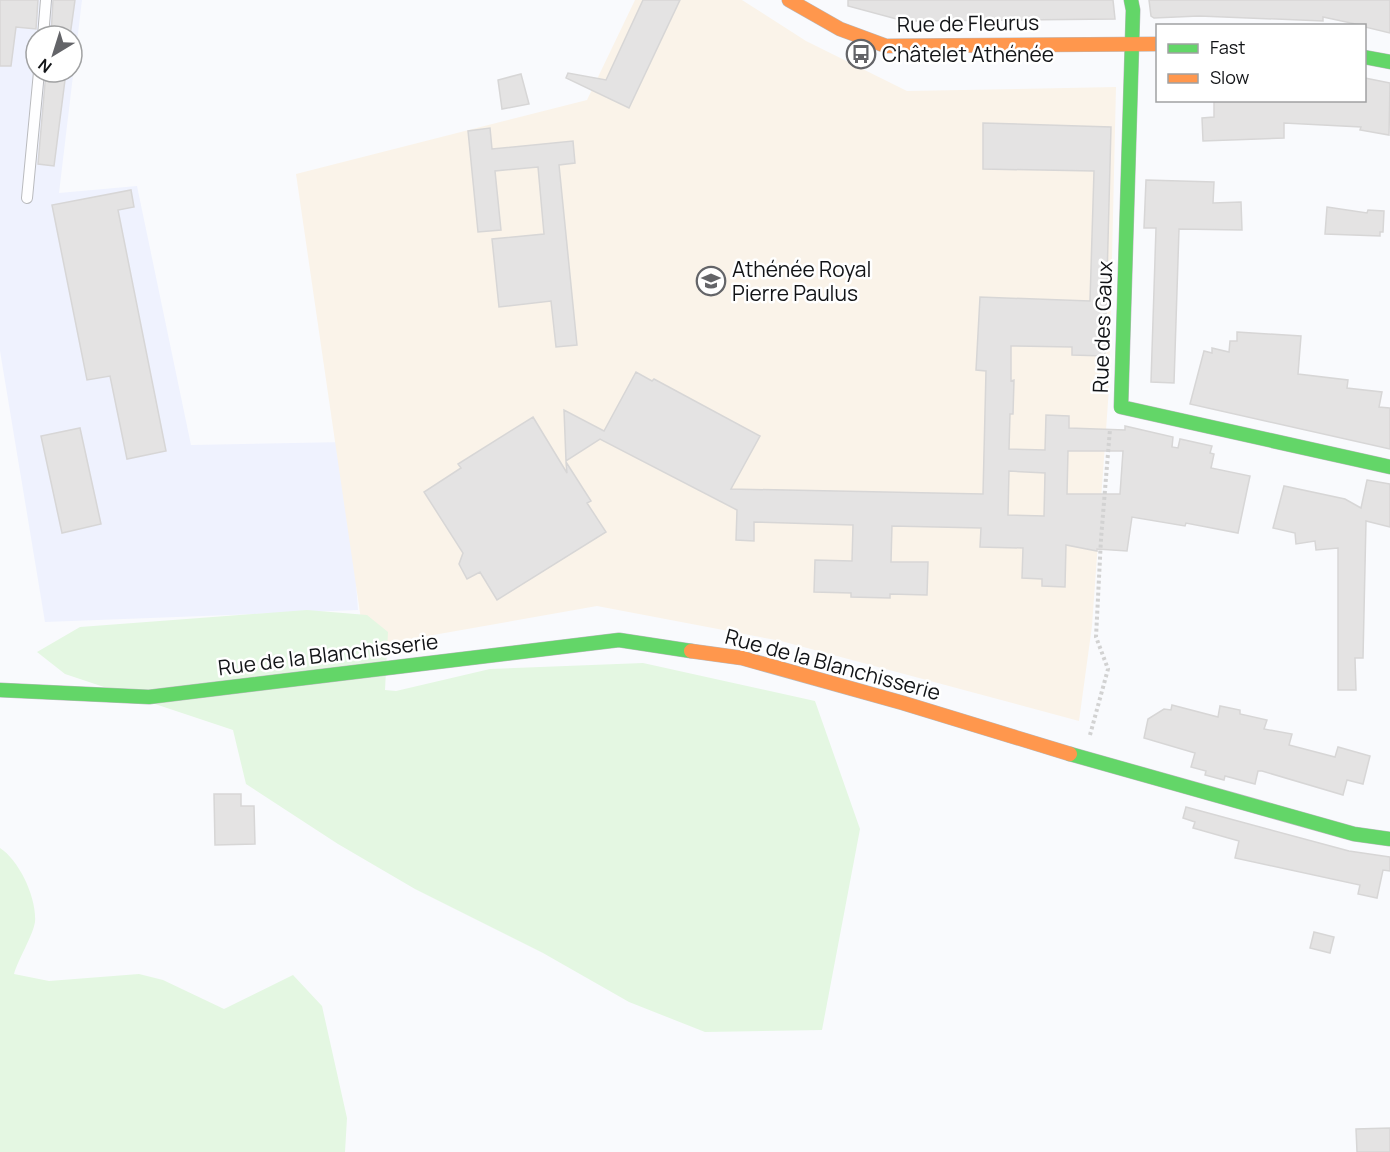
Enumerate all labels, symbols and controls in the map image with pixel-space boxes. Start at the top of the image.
street label: Rue de Fleurus [897,8,1039,38]
north arrow [24,24,84,84]
legend [1156,24,1366,102]
text: Fast [1210,35,1245,59]
bus stop icon: Châtelet Athénée [845,38,877,70]
place label: Châtelet Athénée [882,40,1054,68]
text: N [33,54,56,78]
text: Slow [1210,65,1250,89]
place label: Athénée Royal Pierre Paulus [732,255,871,307]
street label: Rue des Gaux [1086,260,1118,394]
school or university icon: Athénée Royal Pierre Paulus [695,265,727,297]
street label: Rue de la Blanchisserie [722,622,944,706]
street label: Rue de la Blanchisserie [216,627,440,681]

